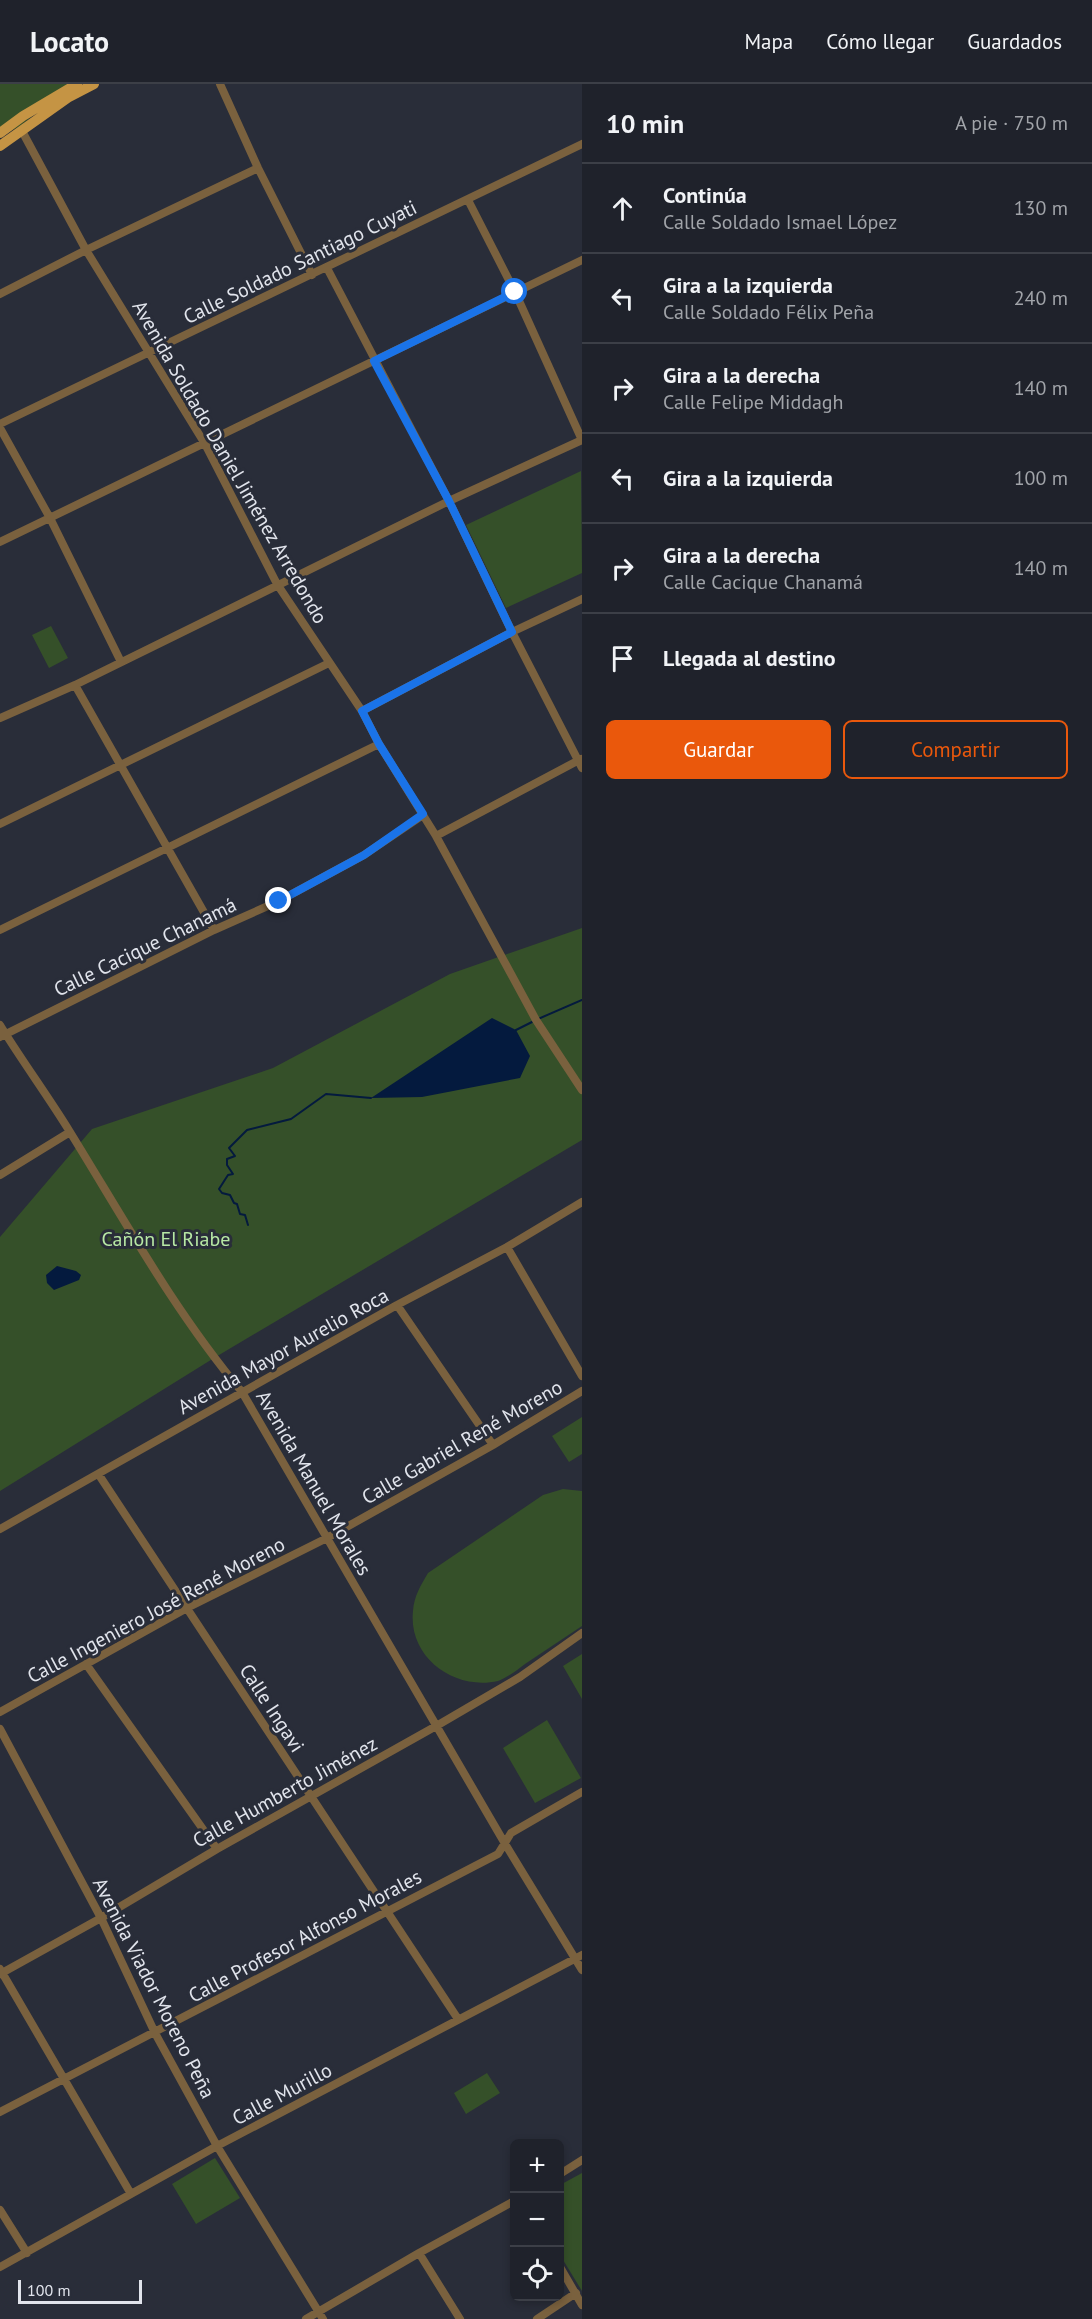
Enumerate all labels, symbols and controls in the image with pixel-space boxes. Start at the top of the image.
text: Locato [30,23,109,60]
text: Mapa [744,28,793,55]
text: Cómo llegar [826,28,934,55]
text: Guardados [967,28,1062,55]
text: 10 min [606,107,684,140]
text: A pie · 750 m [955,110,1068,136]
text: Continúa [663,181,747,209]
icon: ahead [606,192,639,225]
street label: Calle Soldado Santiago Cuyati [179,194,421,330]
text: 130 m [1014,195,1068,221]
text: Calle Soldado Ismael López [663,209,897,235]
text: Gira a la izquierda [663,271,833,299]
route start [501,278,527,304]
icon: left [606,282,639,315]
text: 240 m [1014,285,1068,311]
street label: Avenida Soldado Daniel Jiménez Arredondo [126,296,334,628]
text: Calle Soldado Félix Peña [663,299,874,325]
text: Gira a la derecha [663,361,820,389]
icon: right [606,372,639,405]
text: 140 m [1014,375,1068,401]
text: Calle Felipe Middagh [663,389,844,415]
icon: left [606,462,639,495]
text: Gira a la izquierda [663,464,833,492]
text: 100 m [1014,465,1068,491]
text: Gira a la derecha [663,541,820,569]
icon: right [606,552,639,585]
text: 140 m [1014,555,1068,581]
text: Calle Cacique Chanamá [663,569,863,595]
icon: arrive [606,642,639,675]
text: Llegada al destino [663,644,836,672]
button: Guardar [606,720,831,779]
button: Compartir [843,720,1068,779]
route end [265,887,291,913]
street label: Calle Cacique Chanamá [49,892,241,1002]
park label: Cañón El Riabe [102,1226,230,1252]
street label: Avenida Mayor Aurelio Roca [173,1282,393,1420]
street label: Calle Gabriel René Moreno [357,1374,567,1510]
street label: Avenida Manuel Morales [250,1386,378,1580]
street label: Calle Ingeniero José René Moreno [23,1531,289,1689]
street label: Calle Ingavi [234,1659,310,1757]
street label: Calle Humberto Jiménez [188,1730,382,1854]
street label: Calle Profesor Alfonso Morales [184,1863,426,2009]
street label: Avenida Viador Moreno Peña [87,1873,221,2103]
street label: Calle Murillo [228,2057,336,2131]
map controls [510,2139,564,2301]
button: + [510,2139,564,2193]
button: − [510,2193,564,2247]
button: locate [510,2247,564,2301]
scale bar [18,2277,142,2304]
text: 100 m [27,2280,70,2300]

